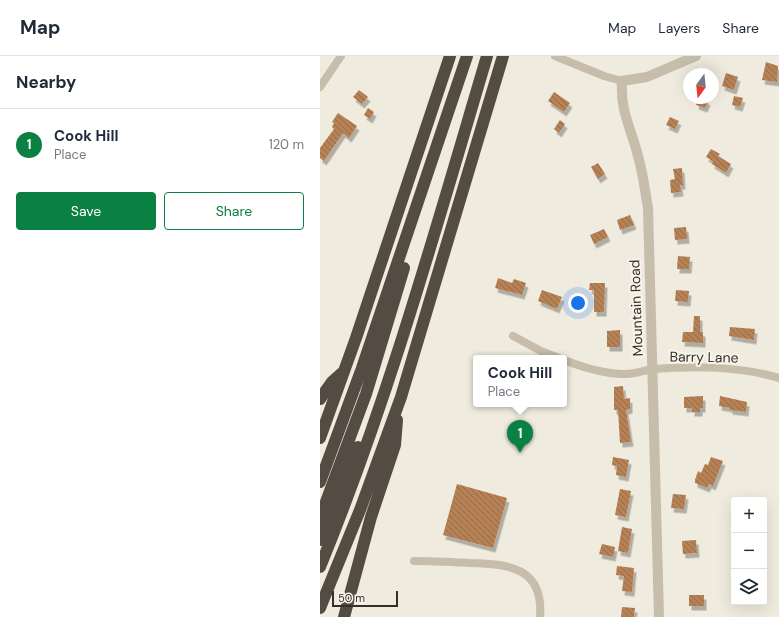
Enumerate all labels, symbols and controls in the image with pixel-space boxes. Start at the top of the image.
text: Map [20,15,60,40]
text: Map [608,19,636,37]
text: Layers [658,19,700,37]
text: Share [722,19,759,37]
north arrow [683,68,719,104]
text: Nearby [16,71,76,93]
text: Cook Hill [54,126,118,146]
text: 1 [27,136,31,153]
text: 120 m [269,136,304,153]
text: Place [54,146,86,163]
button: Save [16,192,156,230]
button: Share [164,192,304,230]
street label: Mountain Road [625,259,647,357]
your location [568,293,588,313]
street label: Barry Lane [669,347,739,367]
popup [473,355,567,407]
text: Cook Hill [488,363,552,383]
text: Place [488,383,520,400]
pin: 1 [507,420,533,453]
map controls [731,497,767,605]
button: + [731,497,767,533]
button: − [731,533,767,569]
button: layers [731,569,767,605]
scale bar [332,589,398,608]
text: 50 m [338,591,365,605]

